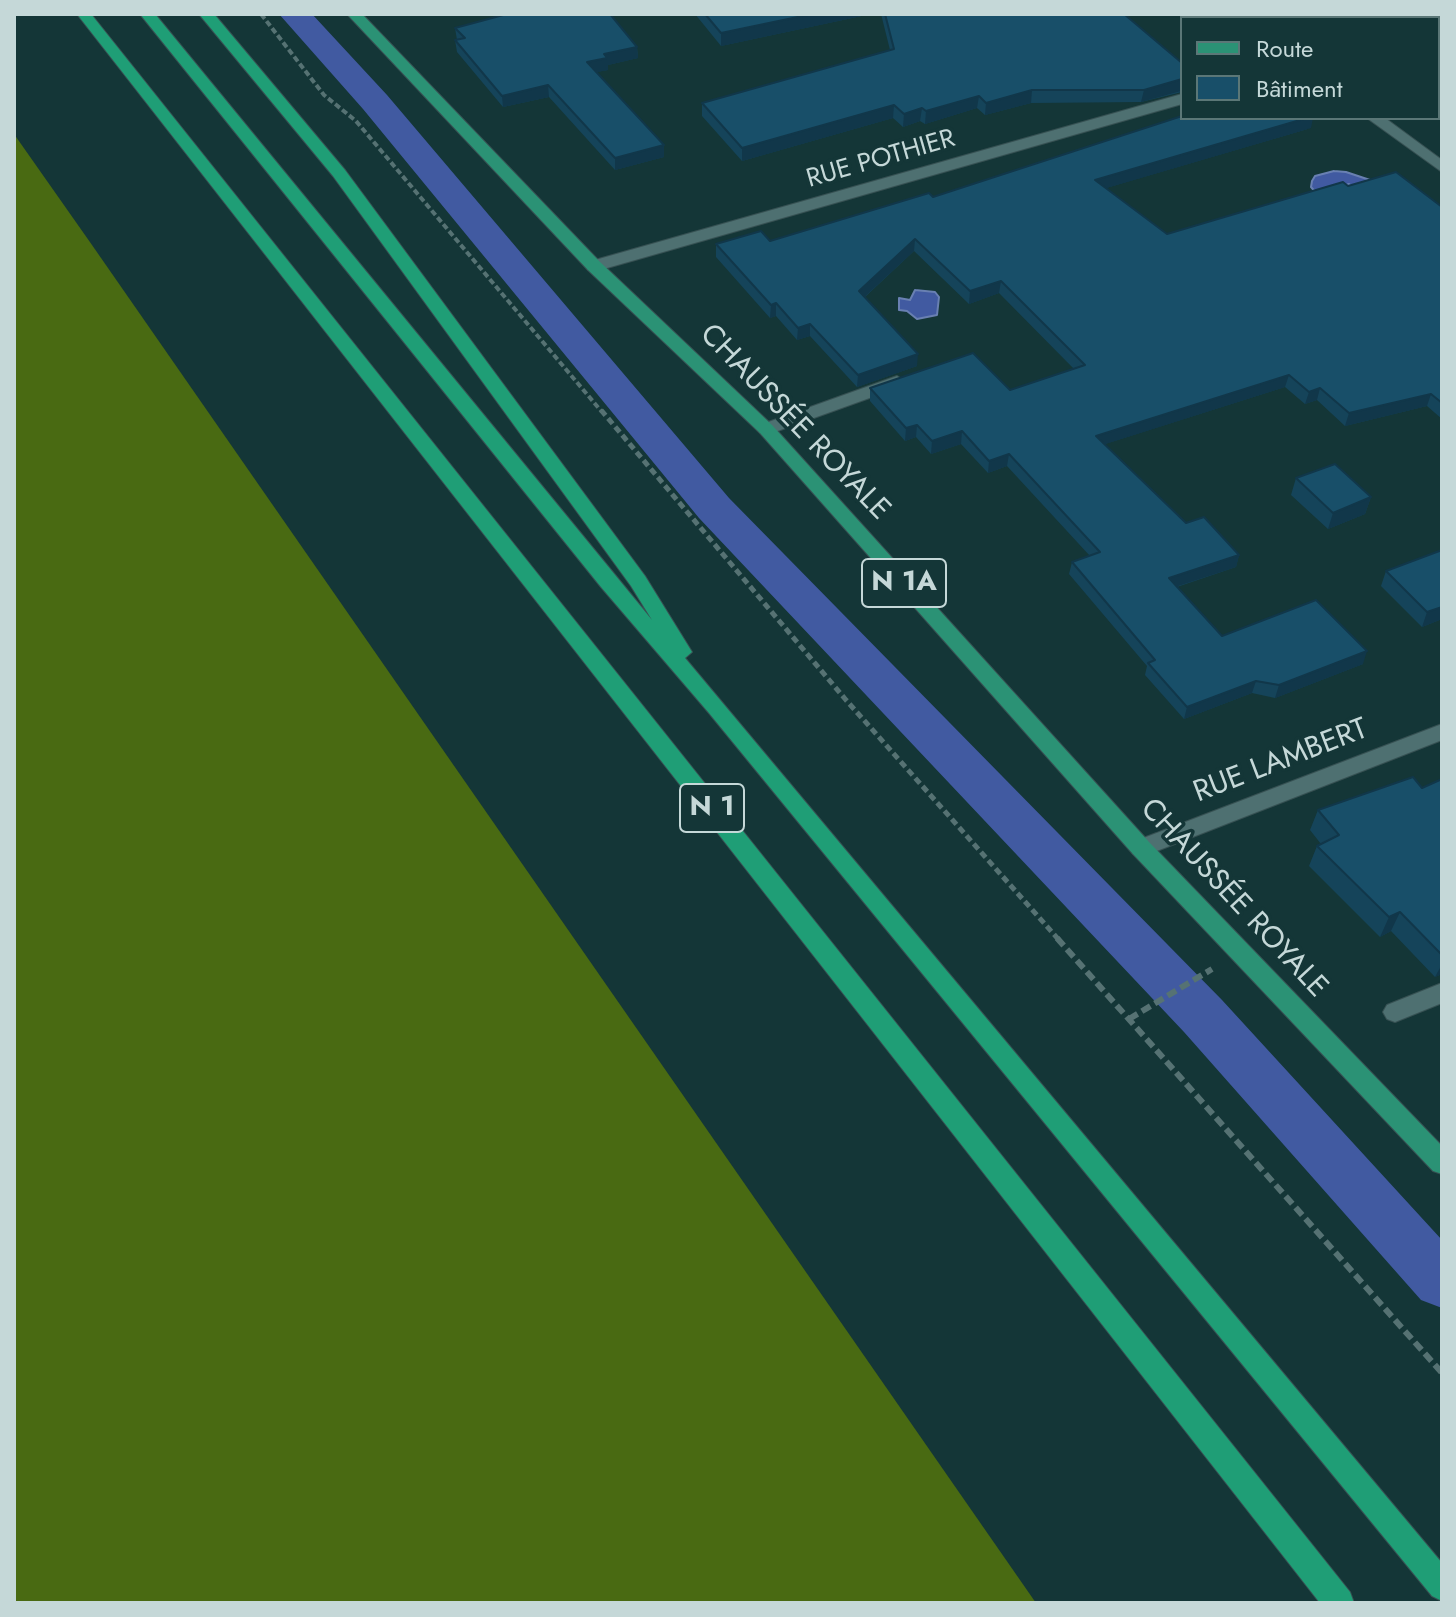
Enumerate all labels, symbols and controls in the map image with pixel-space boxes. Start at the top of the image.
legend [1180,16,1440,120]
text: Route [1256,31,1313,66]
text: Bâtiment [1256,71,1342,106]
street label: RUE POTHIER [803,124,959,196]
street label: CHAUSSÉE ROYALE [691,317,897,529]
road number: N 1A [862,559,946,607]
street label: RUE LAMBERT [1189,712,1373,812]
road number: N 1 [680,784,744,832]
street label: CHAUSSÉE ROYALE [1132,792,1334,1006]

